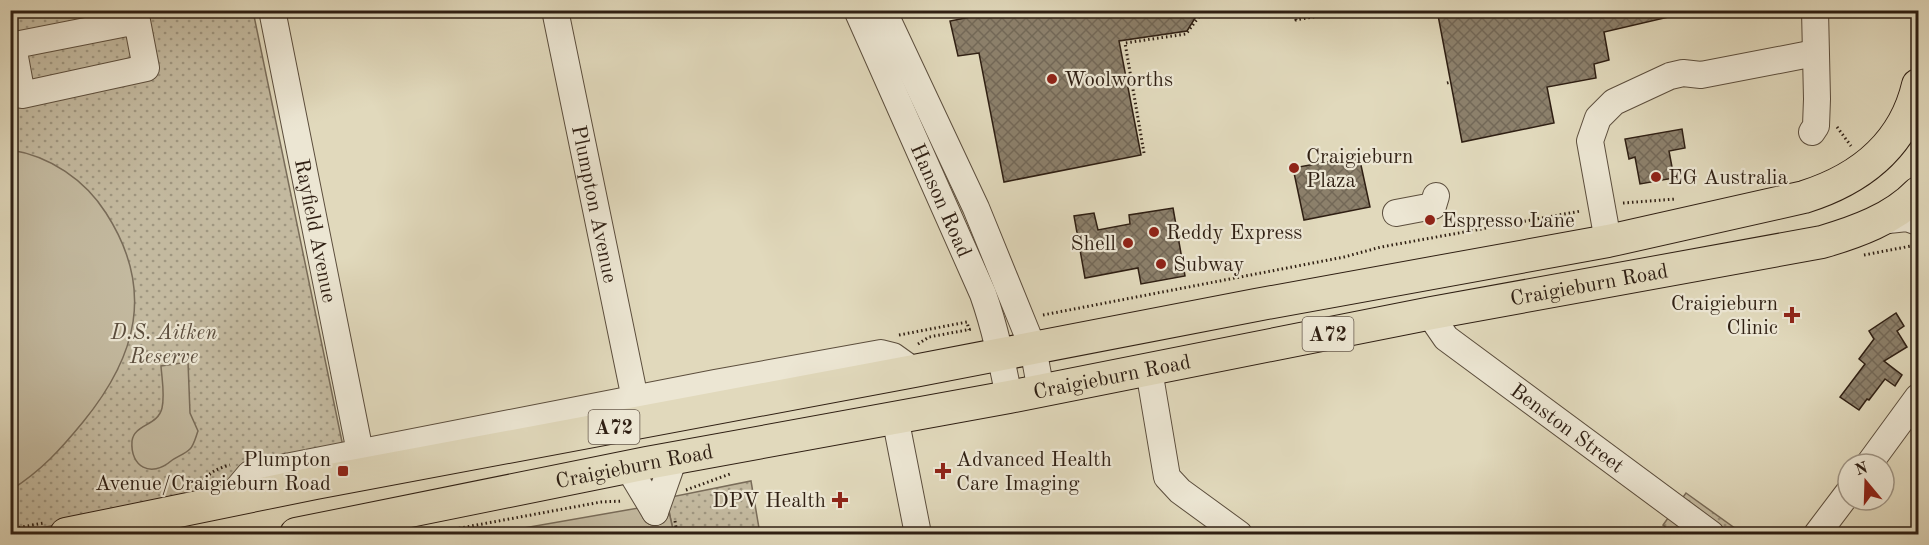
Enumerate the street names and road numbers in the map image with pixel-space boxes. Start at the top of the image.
street label: Plumpton Avenue [567,124,620,285]
street label: Hanson Road [906,141,974,261]
street label: Rayfield Avenue [290,157,339,305]
street label: Craigieburn Road [1509,261,1670,311]
road number: A72 [1302,317,1354,351]
street label: Craigieburn Road [1032,352,1193,404]
street label: Benston Street [1506,380,1627,478]
road number: A72 [588,410,640,444]
street label: Craigieburn Road [554,442,715,493]

